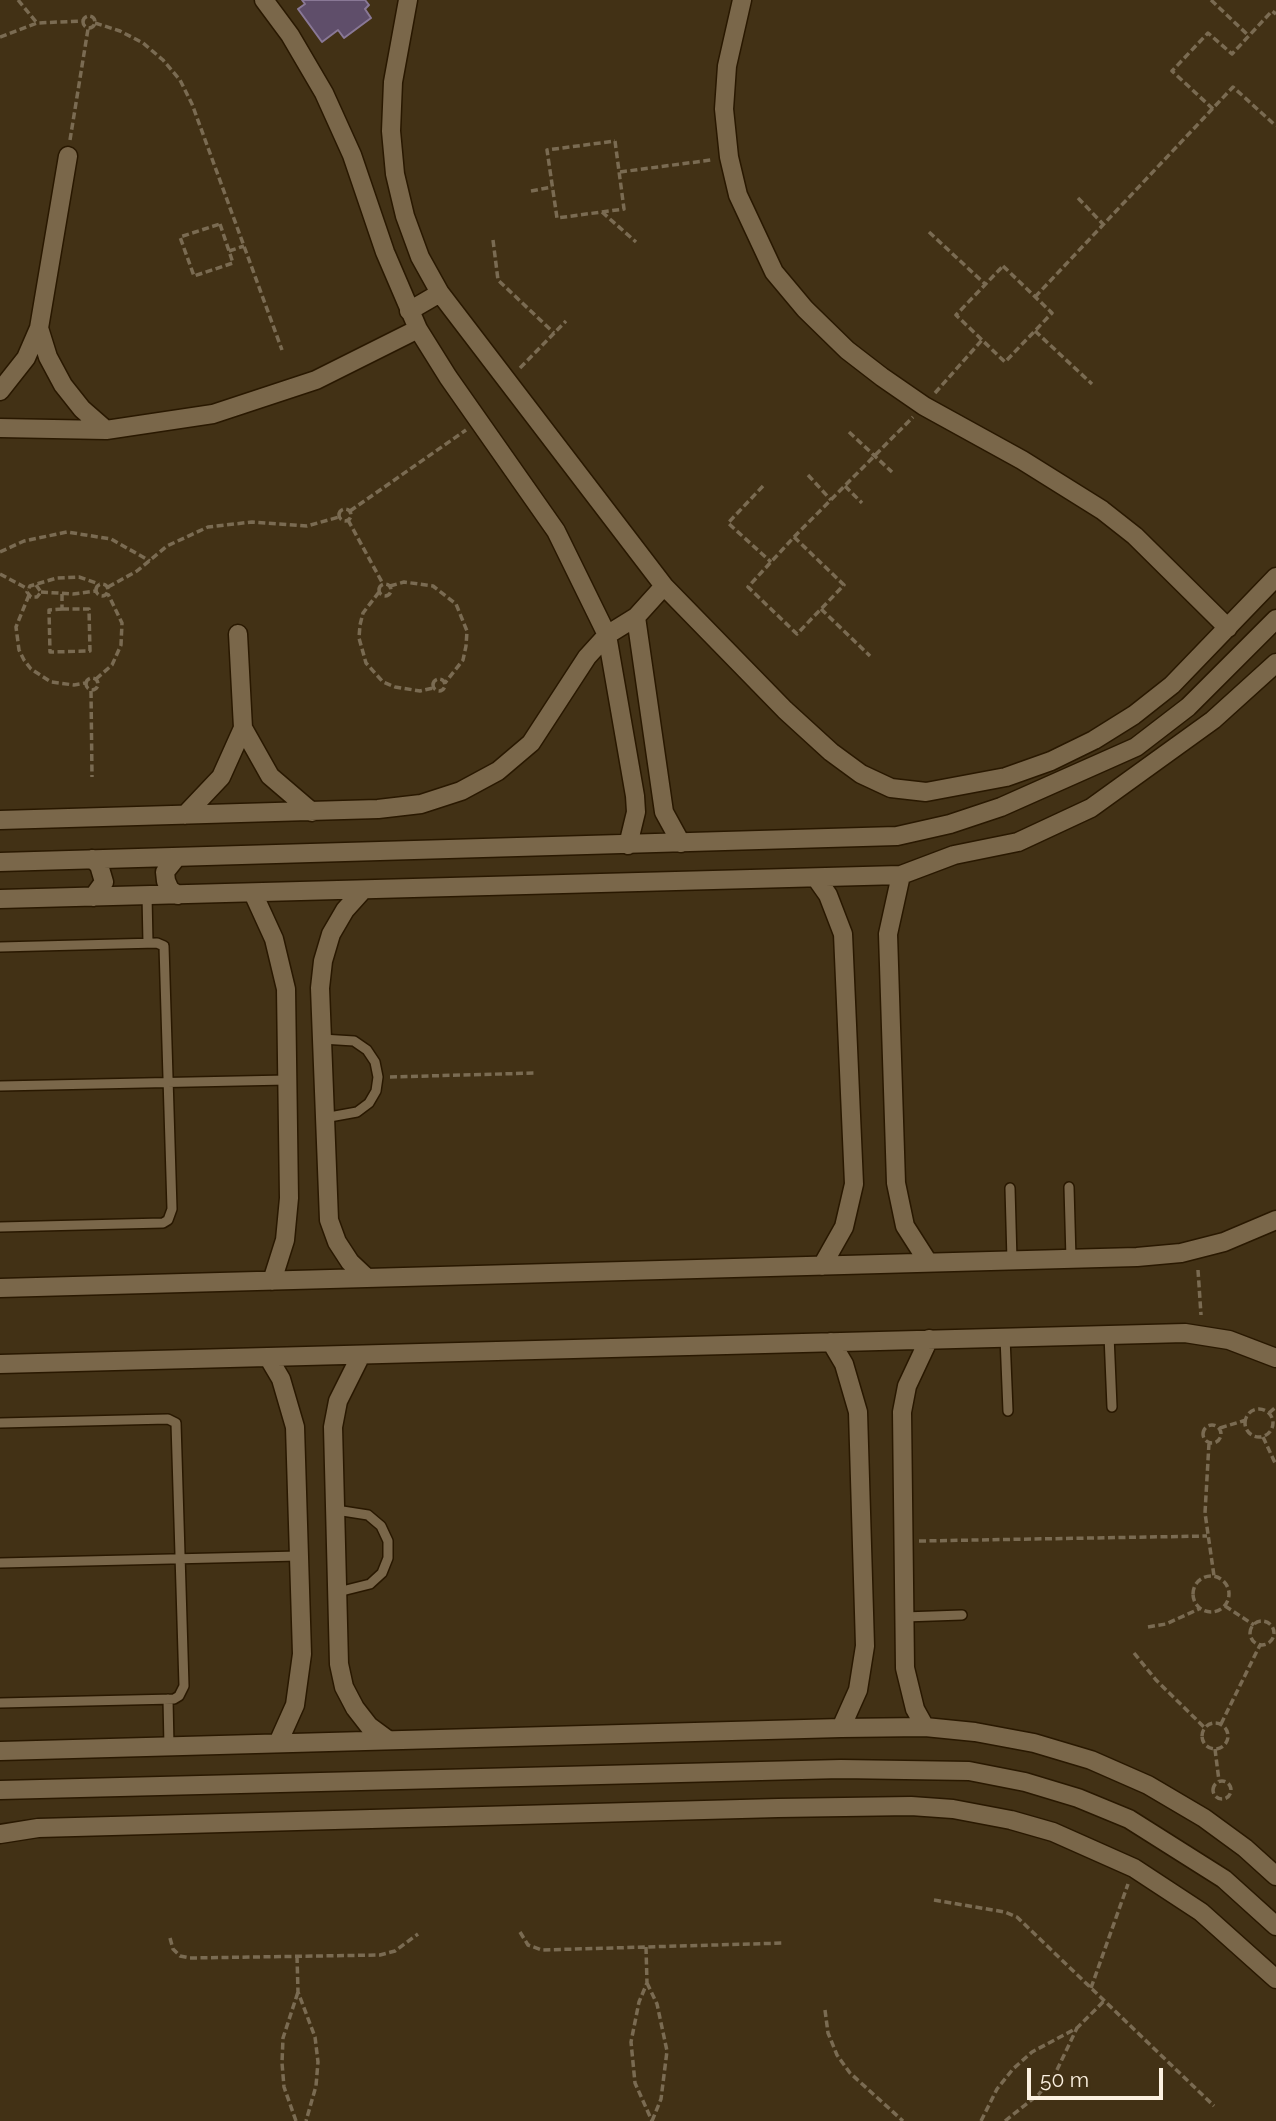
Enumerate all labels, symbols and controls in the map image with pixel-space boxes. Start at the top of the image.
scale bar [1031,2054,1168,2098]
text: 50 m [1040,2067,1089,2092]

